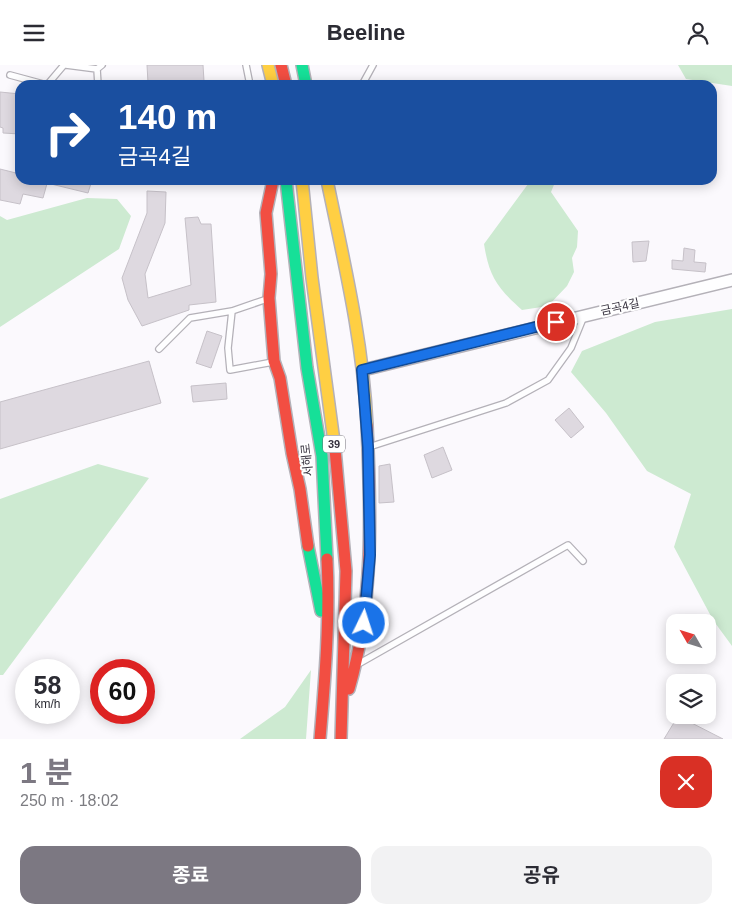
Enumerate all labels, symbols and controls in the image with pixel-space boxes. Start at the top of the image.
icon: menu [20,19,48,47]
icon: person [684,19,712,47]
text: Beeline [327,20,405,45]
text: 140 m [118,97,217,136]
icon: right [35,100,100,165]
text: 금곡4길 [118,144,191,169]
street label: 금곡4길 [599,296,641,318]
pin [535,301,577,343]
icon: arrive [542,308,570,336]
road number: 39 [323,435,345,453]
street label: 서해로 [298,443,316,477]
position arrow [337,596,389,648]
north arrow [666,614,716,664]
map controls [666,614,716,724]
speed limit sign: 60 [90,659,155,724]
text: 58 [34,671,61,699]
button: layers [666,674,716,724]
text: km/h [34,697,61,711]
text: 1 분 [20,756,73,789]
button: close [660,756,712,808]
text: 250 m · 18:02 [20,792,119,809]
button: 종료 [20,846,361,904]
button: 공유 [371,846,712,904]

